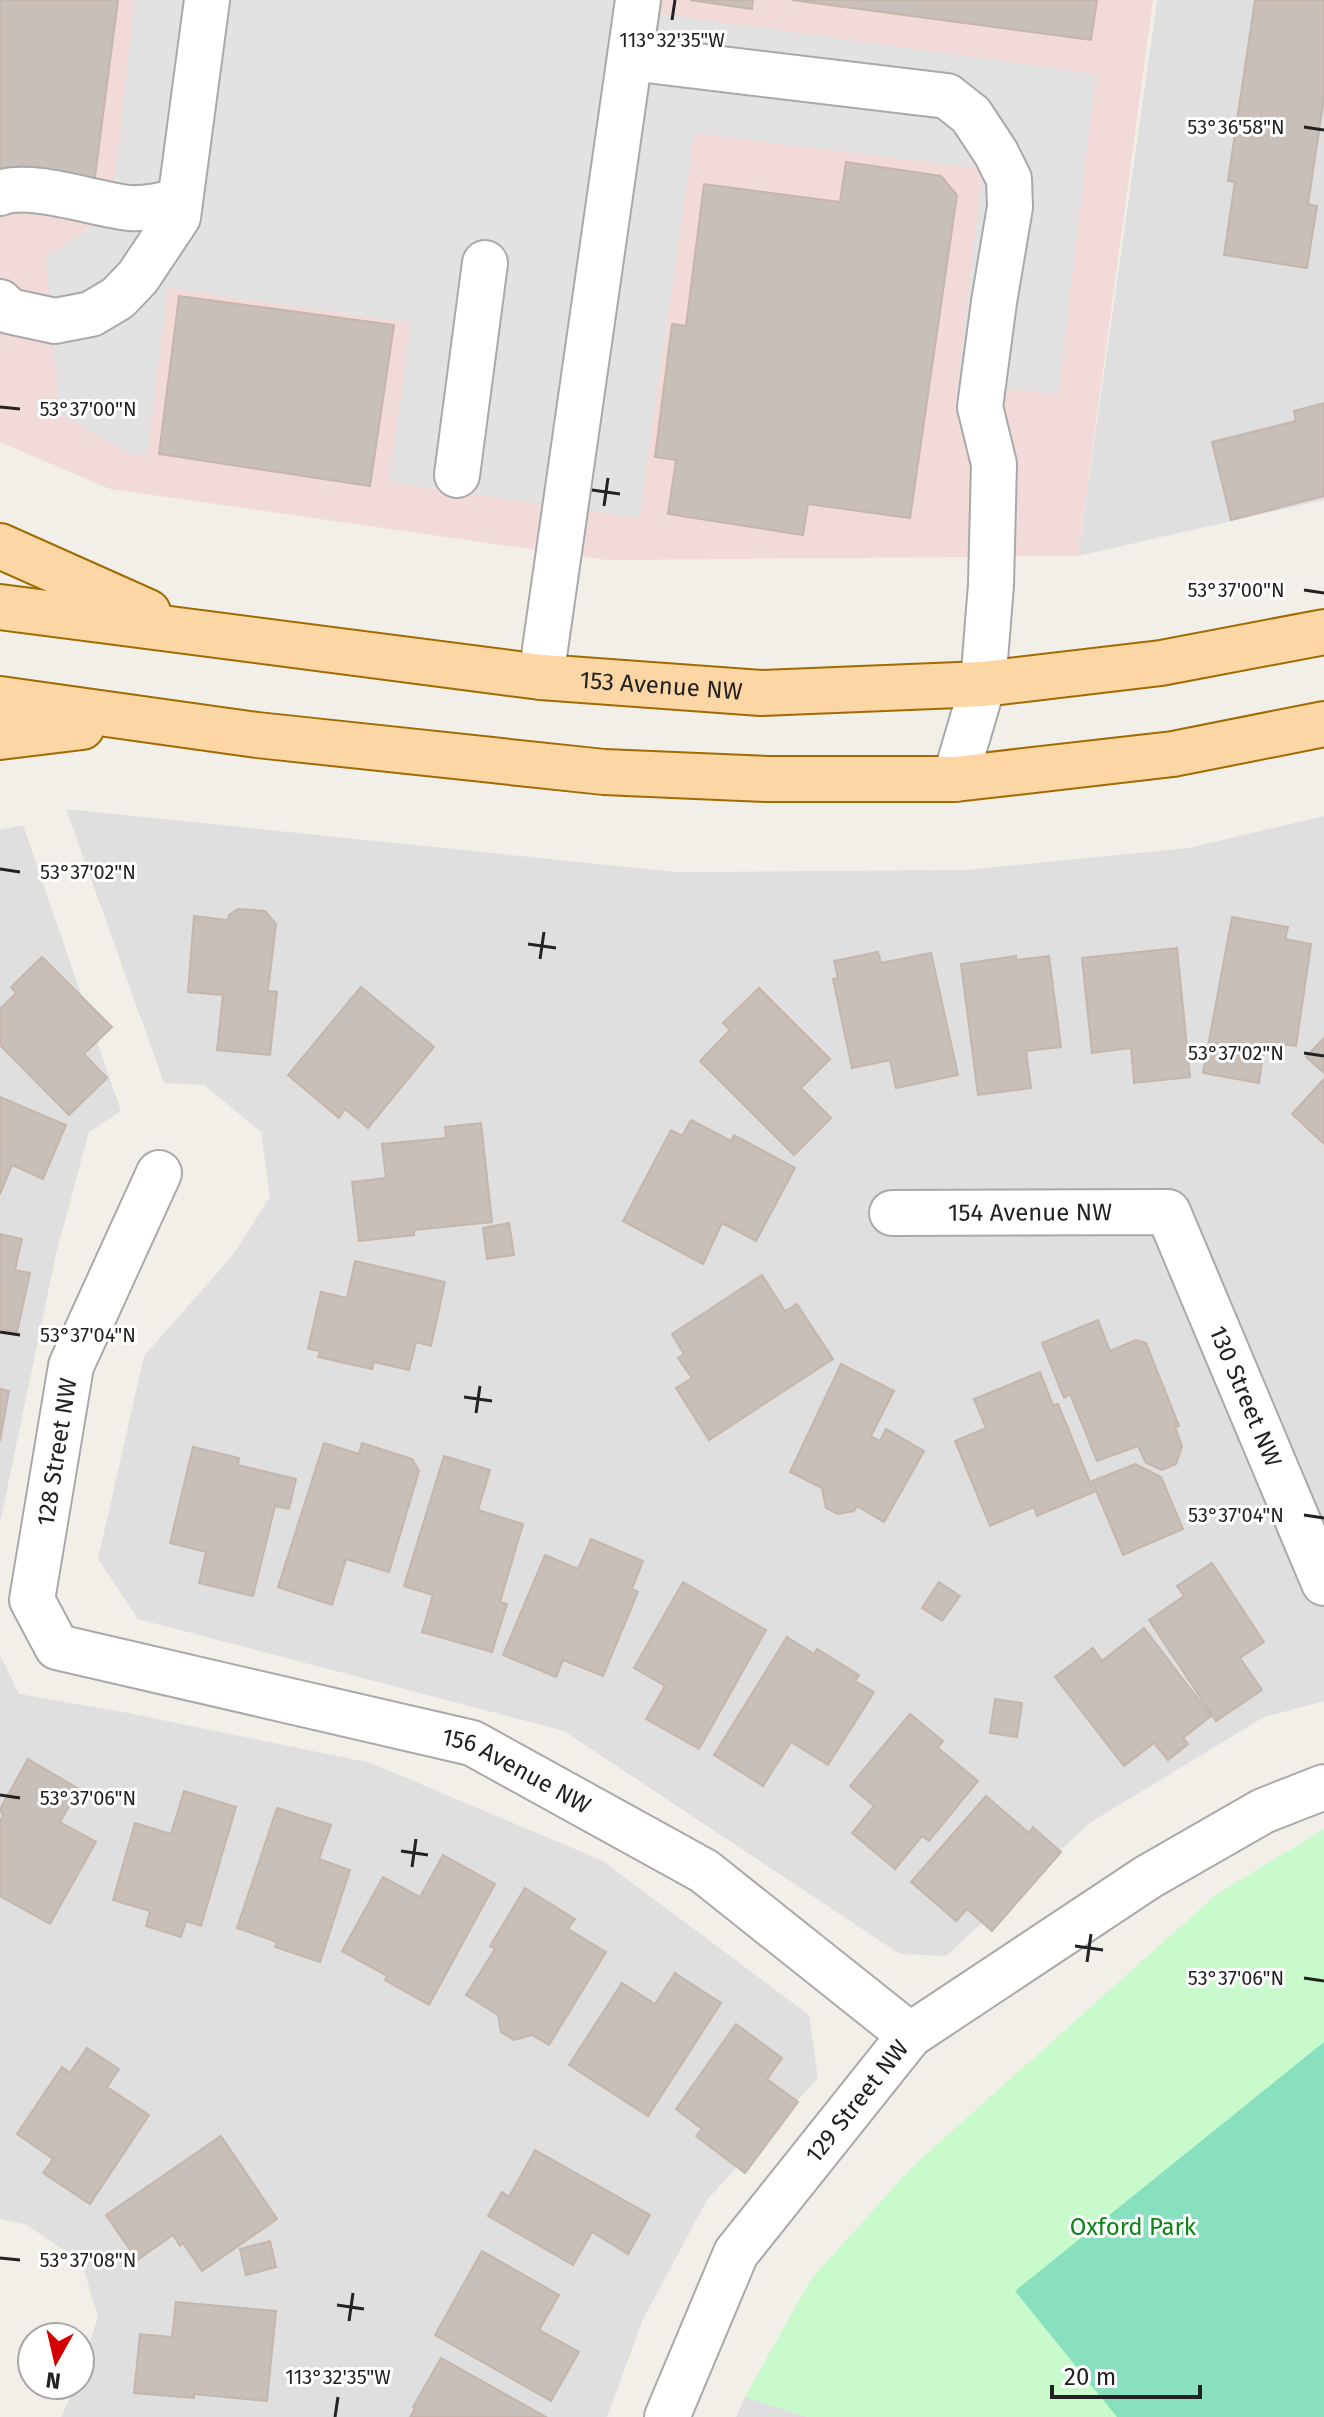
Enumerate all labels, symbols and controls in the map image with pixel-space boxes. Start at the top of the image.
text: 113°32'35"W [619,28,725,52]
text: 53°36'58"N [1187,115,1285,139]
text: 53°37'00"N [39,397,137,421]
text: 53°37'00"N [1187,578,1285,602]
street label: 153 Avenue NW [579,666,744,706]
text: 53°37'02"N [40,860,136,884]
text: 53°37'02"N [1188,1041,1284,1065]
street label: 154 Avenue NW [948,1198,1112,1227]
street label: 130 Street NW [1204,1322,1288,1471]
text: 53°37'04"N [40,1323,136,1347]
street label: 128 Street NW [31,1376,83,1528]
text: 53°37'04"N [1188,1503,1284,1527]
street label: 156 Avenue NW [439,1722,596,1820]
text: 53°37'06"N [40,1786,136,1810]
text: 53°37'06"N [1188,1966,1284,1990]
street label: 129 Street NW [800,2034,915,2168]
park label: Oxford Park [1070,2213,1197,2241]
text: 53°37'08"N [40,2248,136,2272]
north arrow [16,2321,96,2401]
scale bar [1052,2349,1200,2399]
text: 20 m [1064,2363,1116,2391]
text: 113°32'35"W [285,2365,391,2389]
text: N [44,2366,62,2395]

